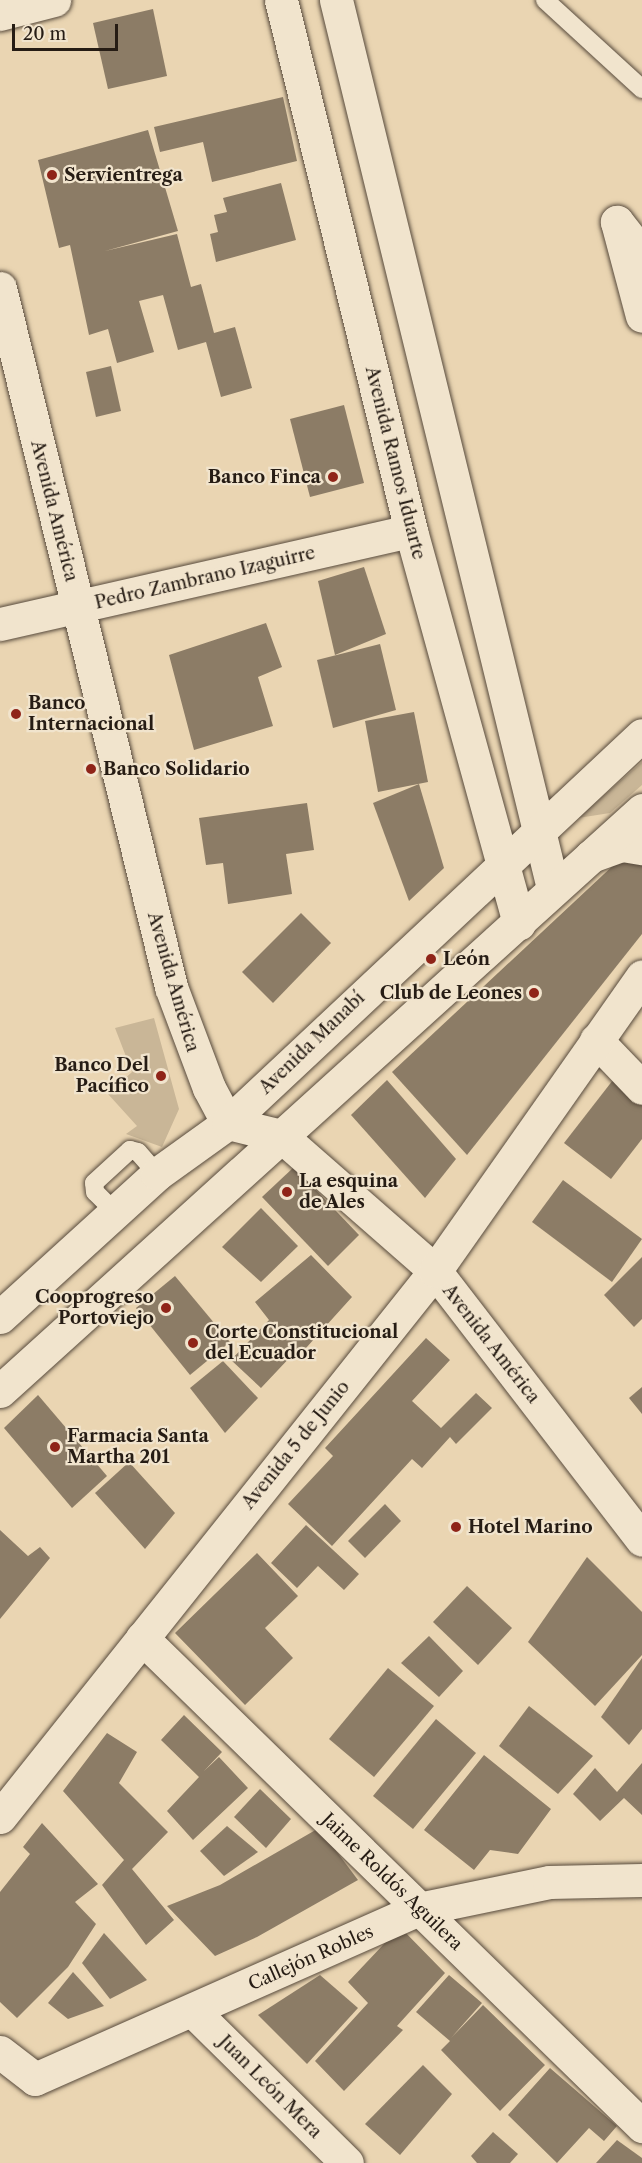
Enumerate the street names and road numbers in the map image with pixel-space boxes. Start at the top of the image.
street label: Avenida Ramos Iduarte [360,364,430,562]
street label: Avenida América [26,438,82,584]
street label: Pedro Zambrano Izaguirre [93,542,317,614]
street label: Avenida América [143,909,203,1055]
street label: Avenida Manabí [255,987,369,1099]
street label: Avenida América [438,1280,544,1408]
street label: Avenida 5 de Junio [238,1376,354,1514]
street label: Jaime Roldós Aguilera [317,1809,467,1955]
street label: Callejón Robles [245,1921,377,1995]
street label: Juan León Mera [214,2031,326,2143]

